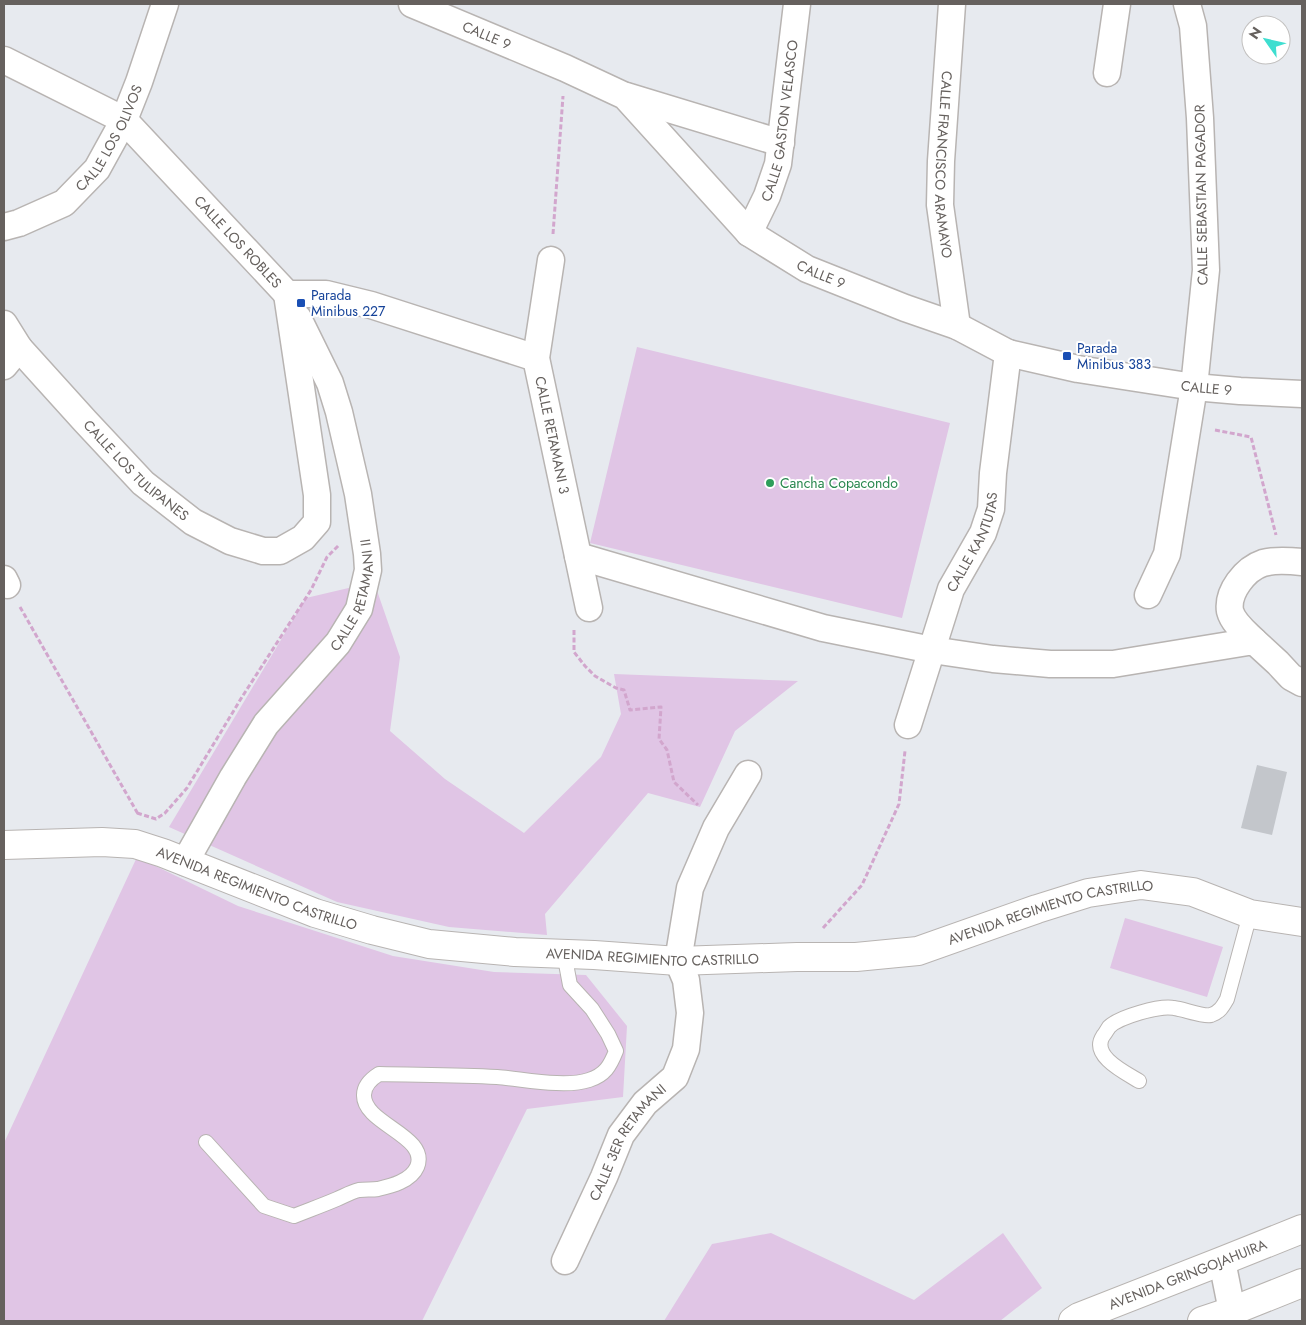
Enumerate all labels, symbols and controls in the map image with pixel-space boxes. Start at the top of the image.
north arrow [1241,15,1291,65]
street label: CALLE 9 [459,16,514,54]
text: N [1244,23,1267,43]
street label: CALLE GASTON VELASCO [756,39,803,205]
street label: CALLE FRANCISCO ARAMAYO [930,70,957,259]
street label: CALLE LOS OLIVOS [71,81,147,196]
street label: CALLE SEBASTIAN PAGADOR [1189,104,1213,286]
street label: CALLE LOS ROBLES [190,191,287,293]
street label: CALLE 9 [793,255,848,293]
place label: Parada Minibus 227 [311,285,386,321]
marker: Parada Minibus 227 [295,297,307,309]
place label: Parada Minibus 383 [1077,338,1151,374]
marker: Parada Minibus 383 [1061,350,1073,362]
street label: CALLE RETAMANI 3 [530,374,575,496]
street label: CALLE 9 [1179,375,1233,400]
street label: CALLE LOS TULIPANES [79,415,194,526]
place label: Cancha Copacondo [780,473,898,493]
marker: Cancha Copacondo [764,477,776,489]
street label: CALLE KANTUTAS [941,491,1002,596]
street label: CALLE RETAMANI II [325,538,378,656]
street label: AVENIDA REGIMIENTO CASTRILLO [154,842,360,935]
street label: AVENIDA REGIMIENTO CASTRILLO [945,875,1155,950]
street label: AVENIDA REGIMIENTO CASTRILLO [545,943,759,971]
street label: CALLE 3ER RETAMANI [584,1079,670,1204]
street label: AVENIDA GRINGOJAHUIRA [1106,1234,1270,1314]

